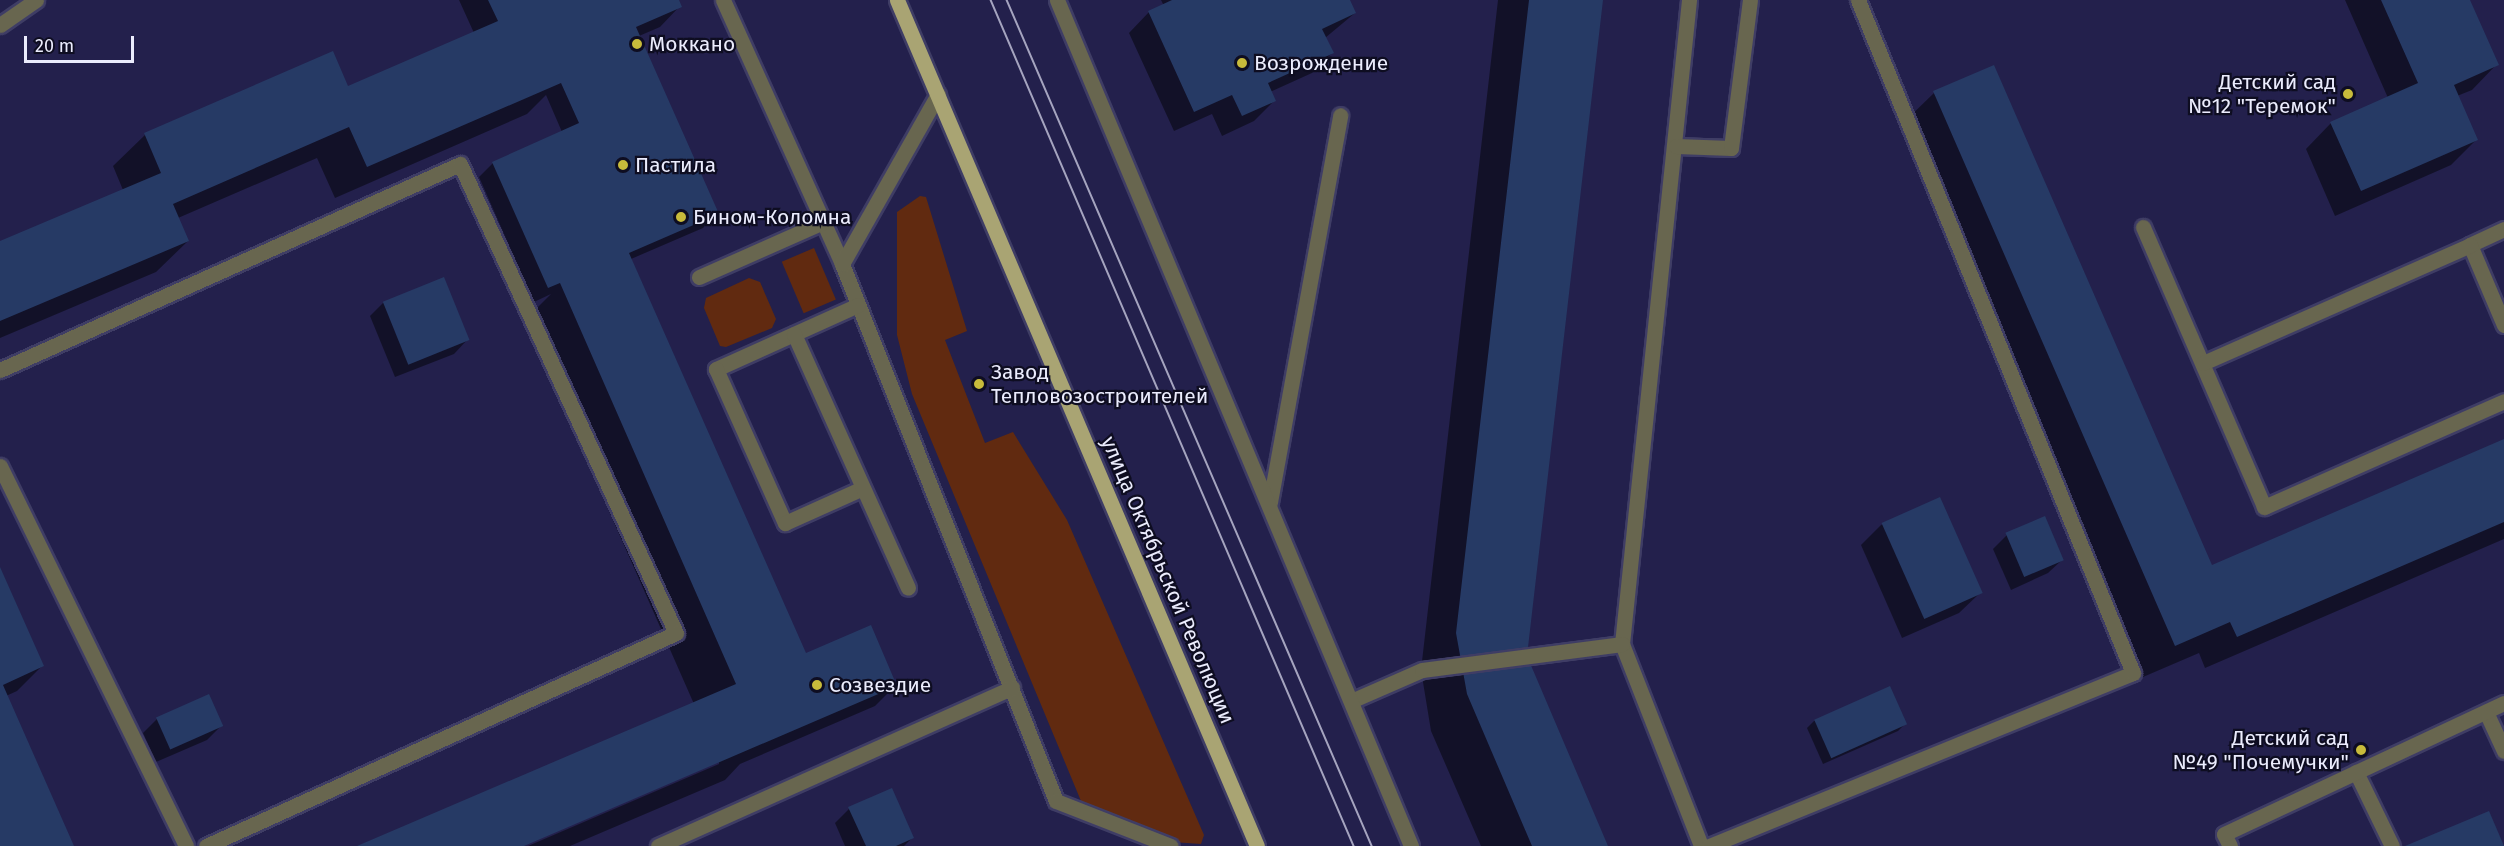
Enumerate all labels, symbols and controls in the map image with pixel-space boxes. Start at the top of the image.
scale bar [27,24,136,62]
place label: Моккано [649,31,735,57]
text: 20 m [35,35,74,57]
marker: Моккано [630,37,644,51]
place label: Возрождение [1254,50,1388,76]
marker: Возрождение [1235,56,1249,70]
place label: Детский сад №12 "Теремок" [2188,69,2336,119]
marker: Детский сад №12 "Теремок" [2341,87,2355,101]
place label: Пастила [635,152,716,178]
marker: Пастила [616,158,630,172]
place label: Бином-Коломна [693,204,851,230]
marker: Бином-Коломна [674,210,688,224]
place label: Завод Тепловозостроителей [991,359,1208,409]
marker: Завод Тепловозостроителей [972,377,986,391]
street label: улица Октябрьской Революции [1096,433,1240,727]
place label: Созвездие [829,672,931,698]
marker: Созвездие [810,678,824,692]
place label: Детский сад №49 "Почемучки" [2172,725,2349,775]
marker: Детский сад №49 "Почемучки" [2354,743,2368,757]

